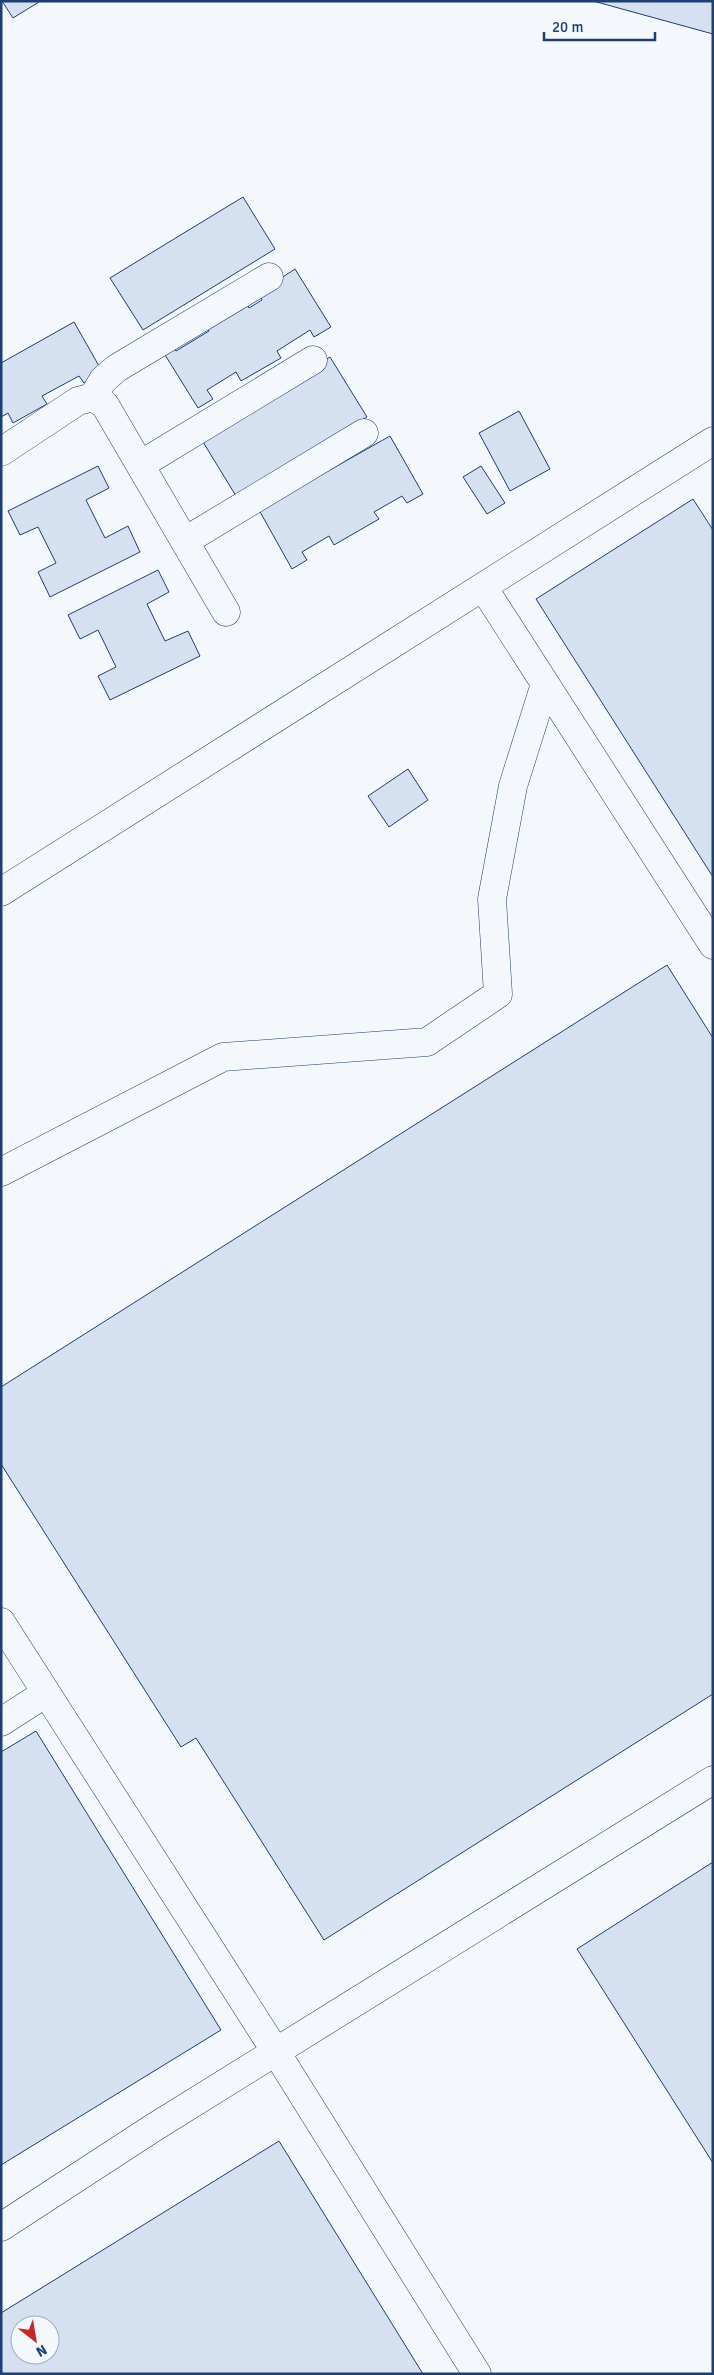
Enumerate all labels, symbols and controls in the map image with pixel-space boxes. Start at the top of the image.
scale bar [544,10,655,42]
text: 20 m [552,18,583,36]
north arrow [10,2315,60,2365]
text: N [33,2341,50,2361]

